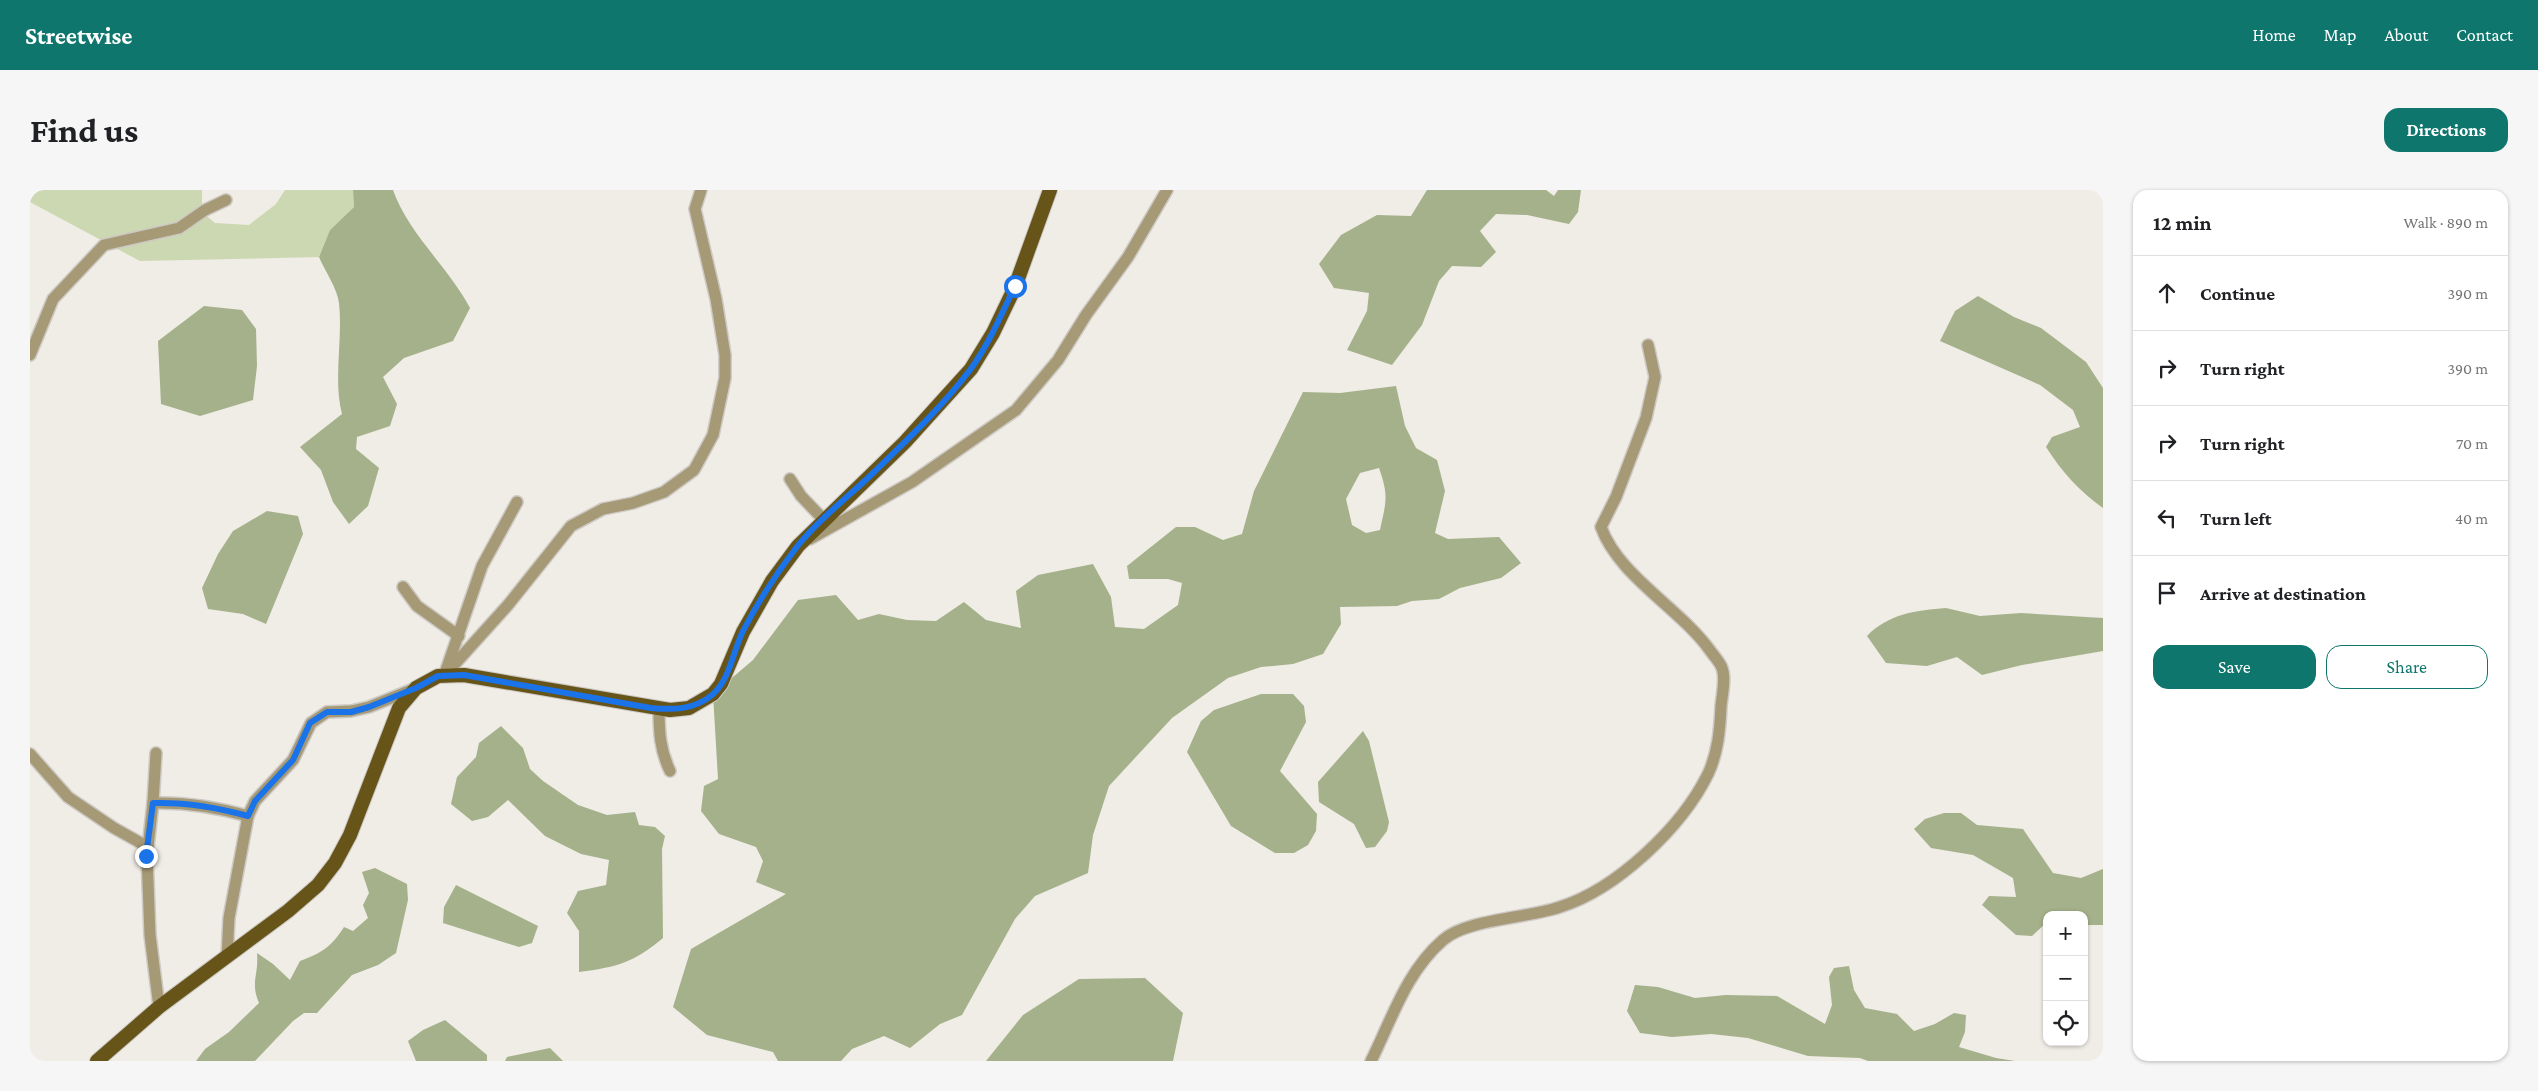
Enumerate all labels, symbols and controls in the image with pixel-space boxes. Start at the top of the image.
text: Streetwise [25,22,132,49]
text: Home [2253,25,2296,45]
text: Map [2324,25,2356,45]
text: About [2384,25,2428,45]
text: Contact [2456,25,2513,45]
button: Directions [2384,108,2508,152]
text: Find us [30,111,138,150]
text: 12 min [2153,211,2212,235]
text: Walk · 890 m [2403,214,2488,231]
route start [1004,275,1027,298]
icon: ahead [2153,279,2181,307]
text: Continue [2200,283,2275,304]
text: 390 m [2447,285,2488,302]
icon: right [2153,354,2181,382]
text: Turn right [2200,358,2285,379]
text: 390 m [2447,360,2488,377]
icon: right [2153,429,2181,457]
text: Turn right [2200,433,2285,454]
text: 70 m [2456,435,2488,452]
icon: left [2153,504,2181,532]
text: Turn left [2200,508,2272,529]
text: 40 m [2455,510,2488,527]
icon: arrive [2153,579,2181,607]
text: Arrive at destination [2200,583,2366,604]
button: Save [2153,645,2316,689]
button: Share [2326,645,2488,689]
route end [135,845,158,868]
map controls [2043,911,2088,1046]
button: + [2043,911,2088,956]
button: − [2043,956,2088,1001]
button: locate [2043,1001,2088,1046]

